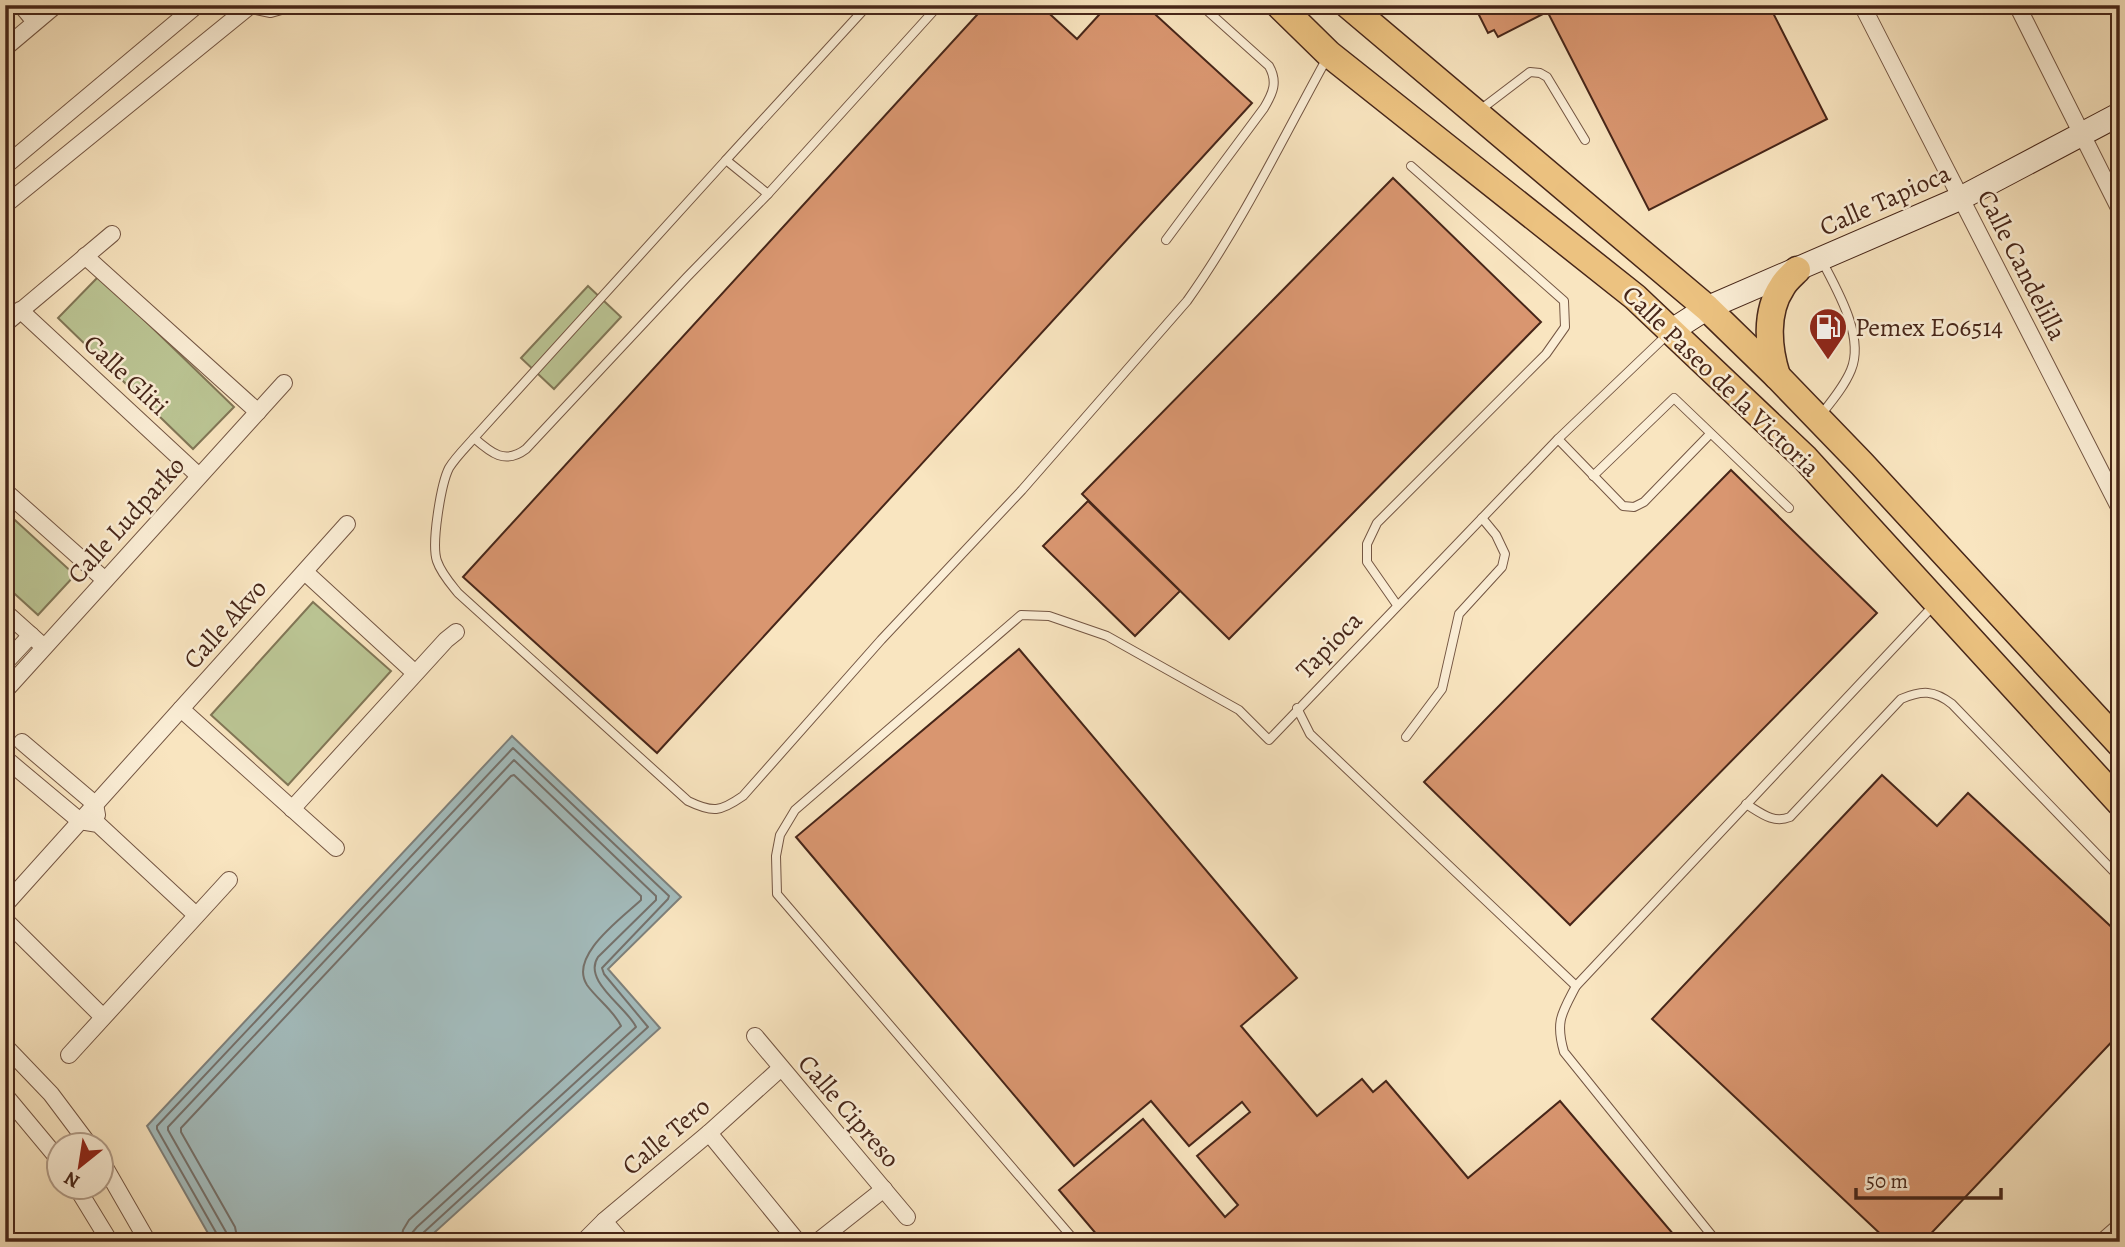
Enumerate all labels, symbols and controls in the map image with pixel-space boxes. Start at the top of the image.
street label: Calle Tapioca [1814,156,1956,244]
street label: Calle Candelilla [1969,184,2075,346]
street label: Calle Paseo de la Victoria [1614,277,1828,485]
fuel station icon: Pemex E06514 [1807,306,1849,361]
place label: Pemex E06514 [1855,310,2003,345]
street label: Calle Gliti [76,327,176,423]
street label: Calle Ludparko [59,449,193,591]
street label: Calle Akvo [175,572,275,676]
street label: Tapioca [1288,603,1370,687]
street label: Calle Cipreso [790,1047,908,1175]
street label: Calle Tero [615,1089,717,1183]
north arrow [46,1132,116,1202]
scale bar [1856,1156,2001,1200]
text: N [59,1165,84,1195]
text: 50 m [1866,1167,1908,1195]

